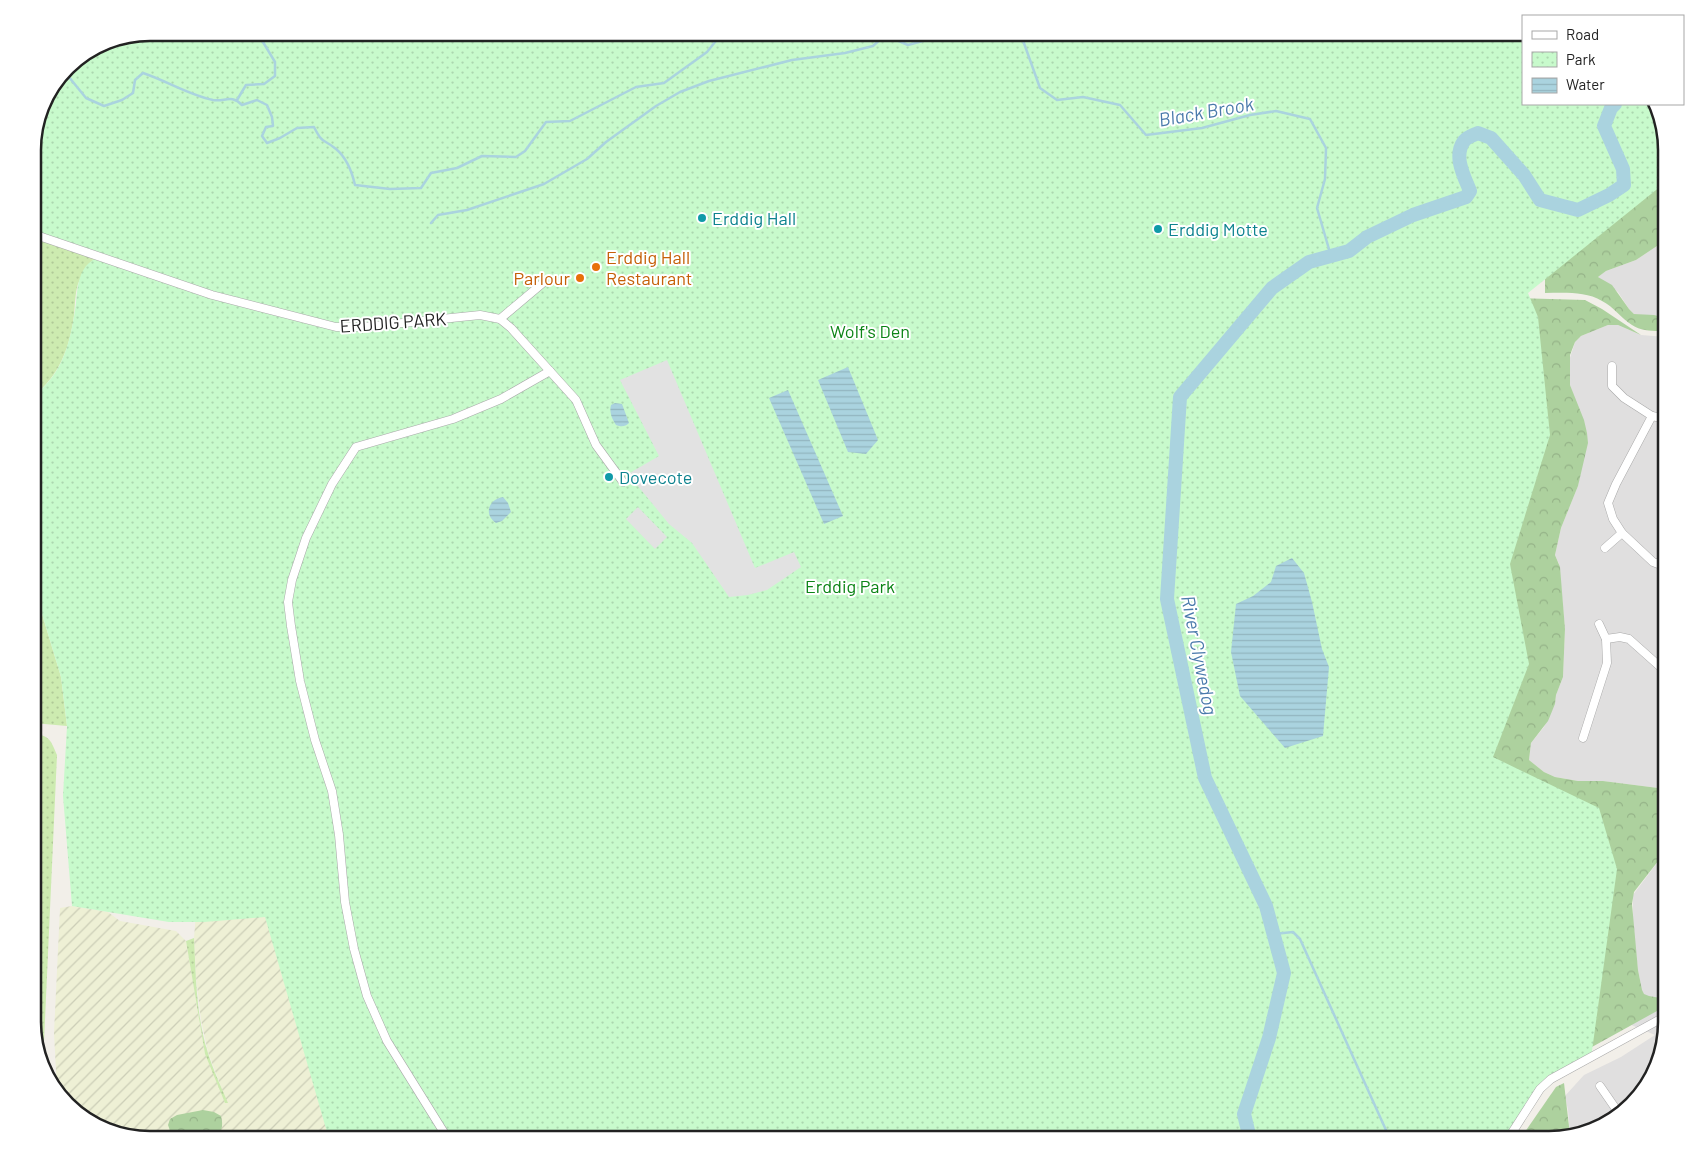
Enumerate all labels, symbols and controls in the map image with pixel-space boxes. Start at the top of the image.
legend [1522,15,1684,105]
text: Road [1566,25,1599,43]
text: Park [1566,50,1596,68]
text: Water [1566,75,1605,93]
water label: Black Brook [1157,91,1256,131]
place label: Erddig Hall [712,207,796,229]
marker: Erddig Hall [696,212,708,224]
place label: Erddig Motte [1168,218,1268,240]
marker: Erddig Motte [1152,223,1164,235]
place label: Erddig Hall Restaurant [606,246,692,289]
marker: Erddig Hall Restaurant [590,261,602,273]
place label: Parlour [513,267,570,289]
marker: Parlour [574,272,586,284]
street label: ERDDIG PARK [339,307,447,337]
park label: Wolf's Den [830,320,910,342]
place label: Dovecote [619,466,692,488]
marker: Dovecote [603,471,615,483]
park label: Erddig Park [805,575,895,597]
water label: River Clywedog [1177,593,1223,717]

